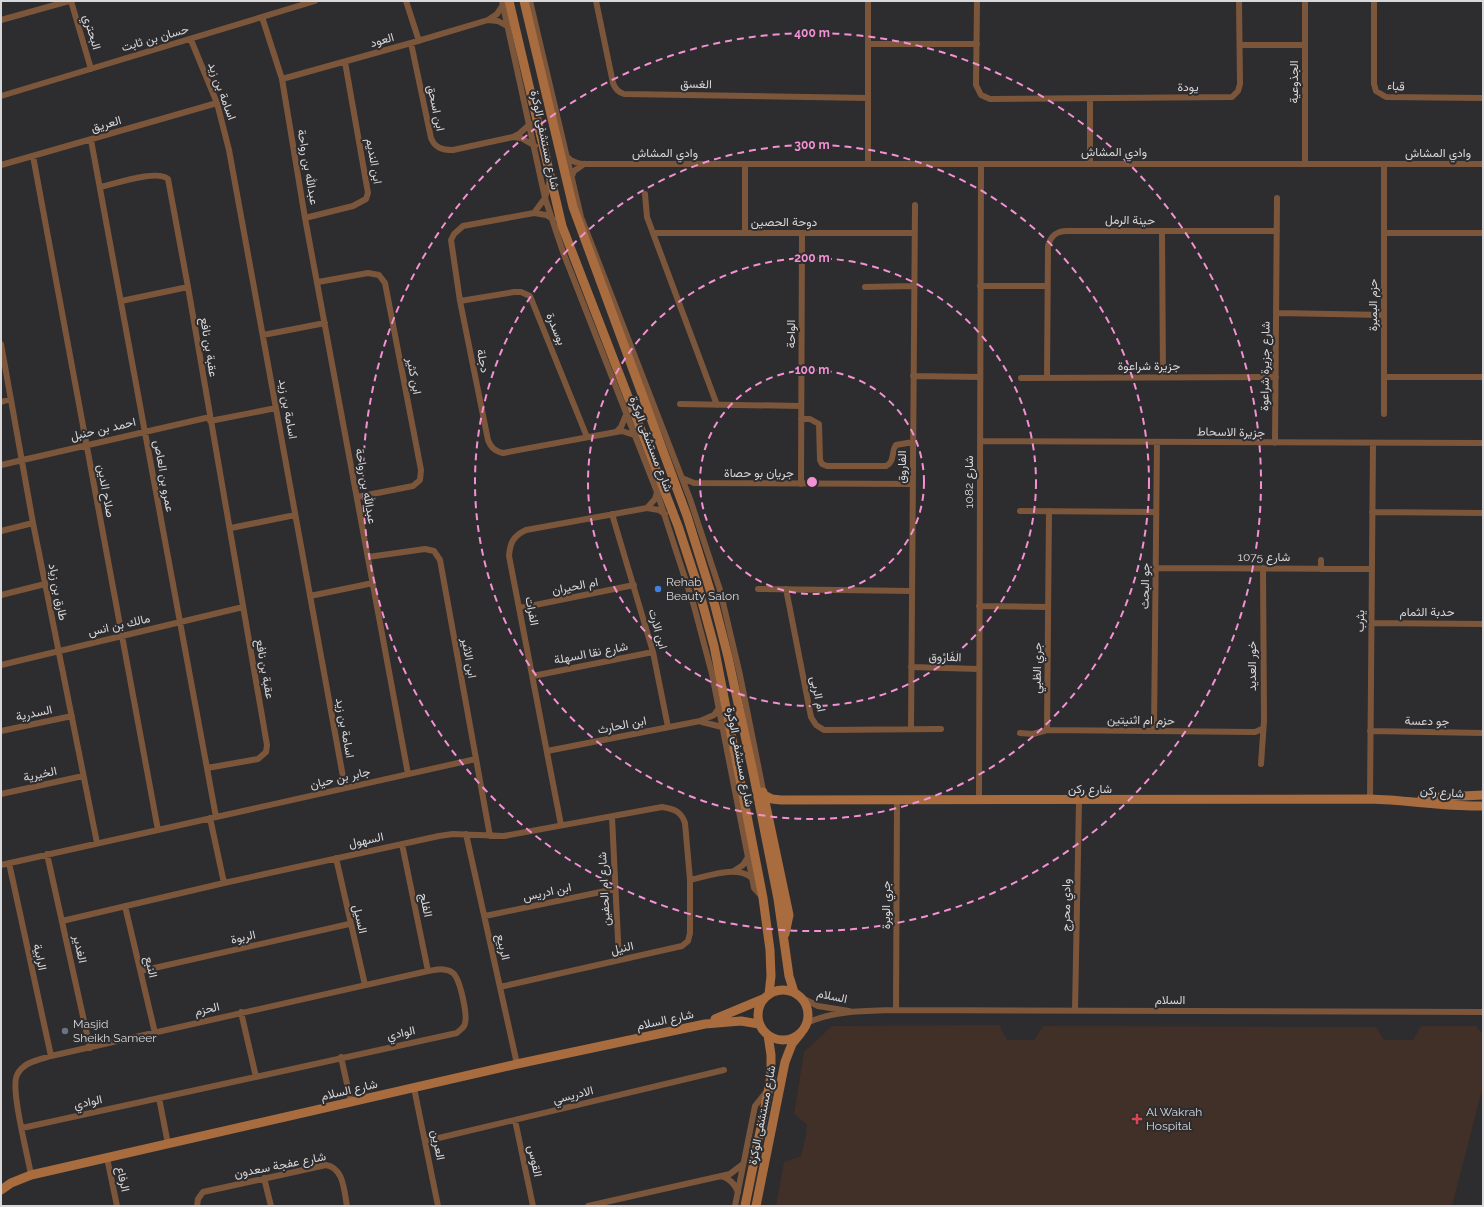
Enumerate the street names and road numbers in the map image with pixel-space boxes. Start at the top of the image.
street label: البحتري [77,13,104,52]
street label: حسان بن ثابت [120,22,191,55]
street label: العود [368,30,396,51]
street label: اسامة بن زيد [204,60,239,122]
street label: الجذوعية [1287,61,1302,103]
street label: الغسق [680,77,712,92]
street label: قباء [1387,78,1405,94]
street label: يودة [1177,80,1199,95]
street label: ابن اسحق [423,84,448,133]
street label: شارع مستشفى الوكرة [526,89,562,191]
street label: العريق [89,113,123,136]
street label: عبدالله بن رواحة [293,128,322,206]
street label: ابن النديم [362,137,385,185]
street label: وادي المشاش [1081,145,1147,162]
street label: وادي المشاش [632,146,698,163]
street label: وادي المشاش [1405,146,1471,163]
street label: حينة الرمل [1105,213,1155,228]
street label: دوحة الحصين [751,215,818,230]
street label: حزم البمبرة [1366,279,1381,331]
street label: بوسدرة [542,311,569,348]
street label: عقبة بن نافع [195,316,221,378]
street label: الواحة [784,320,799,348]
street label: شارع جزيرة شراعوة [1257,321,1275,411]
street label: دجلة [474,348,492,374]
street label: ابن كثير [402,355,424,396]
street label: جزيرة شراعوة [1118,359,1180,374]
street label: اسامة بن زيد [275,378,300,440]
street label: شارع مستشفى الوكرة [624,394,676,494]
street label: احمد بن حنبل [69,415,137,444]
street label: جزيرة الاسحاط [1197,424,1265,441]
street label: عمرو بن العاص [150,439,177,513]
street label: عبدالله بن رواحة [351,447,380,525]
street label: الفاروق [895,451,910,483]
street label: شارع 1082 [962,455,978,509]
street label: صلاح الدين [92,463,118,519]
street label: جريان بو حصاة [724,466,794,481]
street label: شارع 1075 [1238,550,1290,566]
street label: طارق بن زياد [45,562,70,622]
street label: جو البحث [1138,563,1153,609]
street label: ام الحيران [551,575,600,598]
street label: الفرات [521,595,542,627]
street label: حدبة الثمام [1400,605,1454,620]
street label: ابن الارت [645,607,670,651]
street label: يثرب [1353,610,1368,632]
street label: مالك بن انس [87,611,152,640]
street label: ابن الاثير [457,636,479,679]
street label: عقبة بن نافع [251,638,277,700]
street label: شارع نقا السهلة [553,639,630,669]
street label: خور العديد [1245,641,1260,691]
street label: جري الظبي [1030,642,1047,694]
street label: الفَارُوق [928,650,962,665]
street label: ام الربى [806,675,829,713]
street label: اسامة بن زيد [332,697,357,759]
street label: السدرية [15,702,54,725]
street label: شارع مستشفى الوكرة [722,706,757,808]
street label: حزم ام اثنيتين [1107,712,1175,729]
street label: ابن الحارث [596,713,648,738]
street label: جو دعسة [1404,714,1450,729]
street label: الخيرية [22,764,58,785]
street label: جابر بن حيان [309,764,372,793]
street label: شارع ركن [1068,782,1112,798]
street label: شارع ركن [1419,783,1465,803]
street label: السهول [347,829,385,852]
street label: شارع ام الحفين [595,852,615,926]
street label: وادي محرج [1059,879,1076,931]
street label: ابن ادريس [521,880,573,905]
street label: جري الوبرة [879,881,896,929]
street label: الفلج [415,892,435,919]
street label: السيل [349,903,370,935]
street label: الربوة [229,927,257,948]
street label: الغدير [69,933,90,964]
street label: الربيع [491,933,513,962]
street label: النيل [609,939,635,958]
street label: الرابية [29,942,50,972]
street label: النبع [140,955,160,980]
street label: السلام [815,986,848,1007]
street label: السلام [1155,993,1185,1008]
street label: الحزم [193,999,221,1020]
street label: شارع السلام [635,1007,695,1035]
street label: الوادي [386,1023,417,1046]
street label: شارع مستشفى الوكرة [745,1064,780,1166]
street label: شارع السلام [319,1077,379,1105]
street label: الادريسي [551,1083,595,1110]
street label: الوادي [73,1092,104,1115]
street label: العرين [427,1129,448,1162]
street label: القوس [524,1144,545,1178]
street label: شارع عفجة سعدون [233,1149,327,1183]
street label: الرفاع [111,1165,133,1193]

